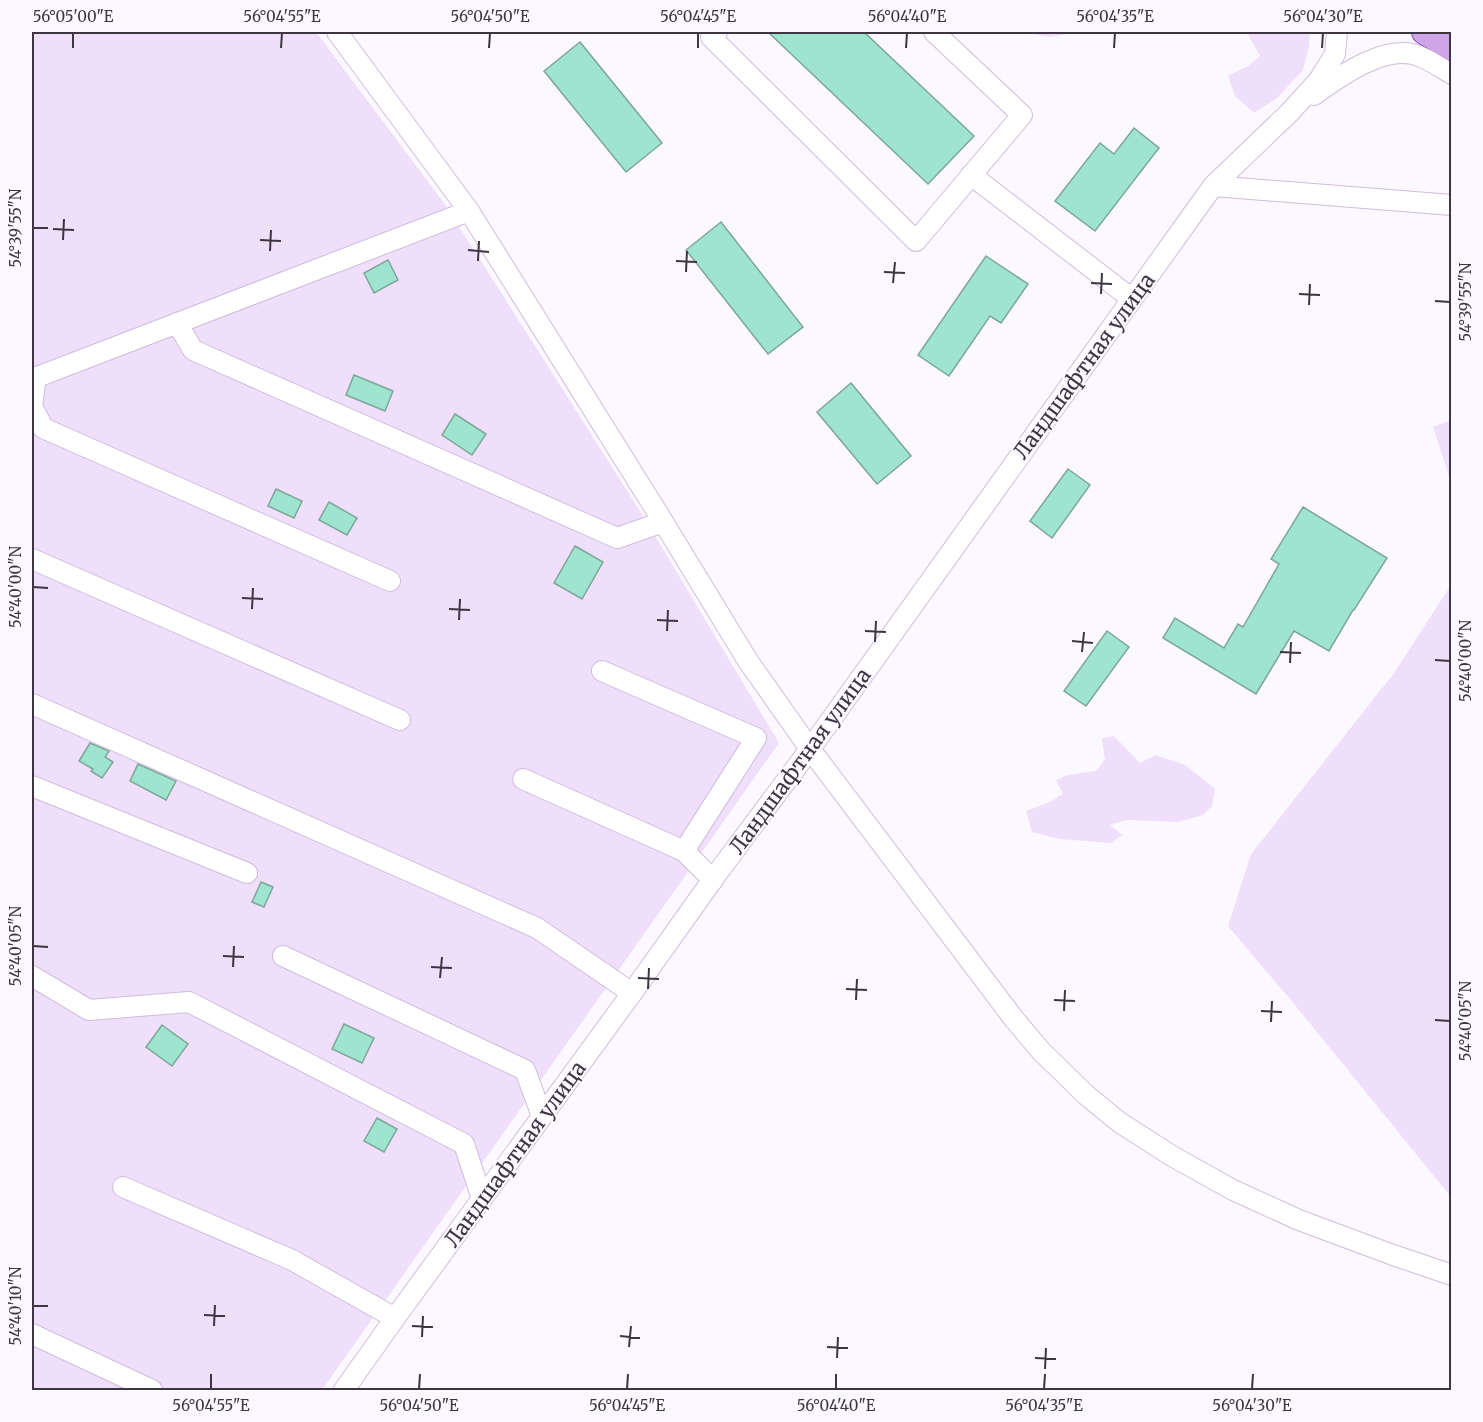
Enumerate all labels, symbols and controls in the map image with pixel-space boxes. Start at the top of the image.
text: 56°05'00"E [33,7,114,26]
text: 56°04'55"E [243,7,321,26]
text: 56°04'50"E [450,7,530,26]
text: 56°04'45"E [660,7,737,26]
text: 56°04'40"E [868,7,947,26]
text: 56°04'35"E [1076,7,1154,26]
text: 56°04'30"E [1283,7,1363,26]
text: 54°39'55"N [6,188,25,267]
text: 54°39'55"N [1456,262,1475,341]
street label: Ландшафтная улица [1007,268,1161,464]
text: 54°40'00"N [6,546,25,628]
text: 54°40'00"N [1456,620,1475,702]
street label: Ландшафтная улица [723,663,877,859]
text: 54°40'05"N [6,905,25,986]
text: 54°40'05"N [1456,980,1475,1061]
street label: Ландшафтная улица [438,1056,592,1252]
text: 54°40'10"N [6,1266,25,1345]
text: 56°04'55"E [172,1396,250,1415]
text: 56°04'50"E [379,1396,459,1415]
text: 56°04'45"E [589,1396,666,1415]
text: 56°04'40"E [797,1396,876,1415]
text: 56°04'35"E [1005,1396,1083,1415]
text: 56°04'30"E [1212,1396,1292,1415]

